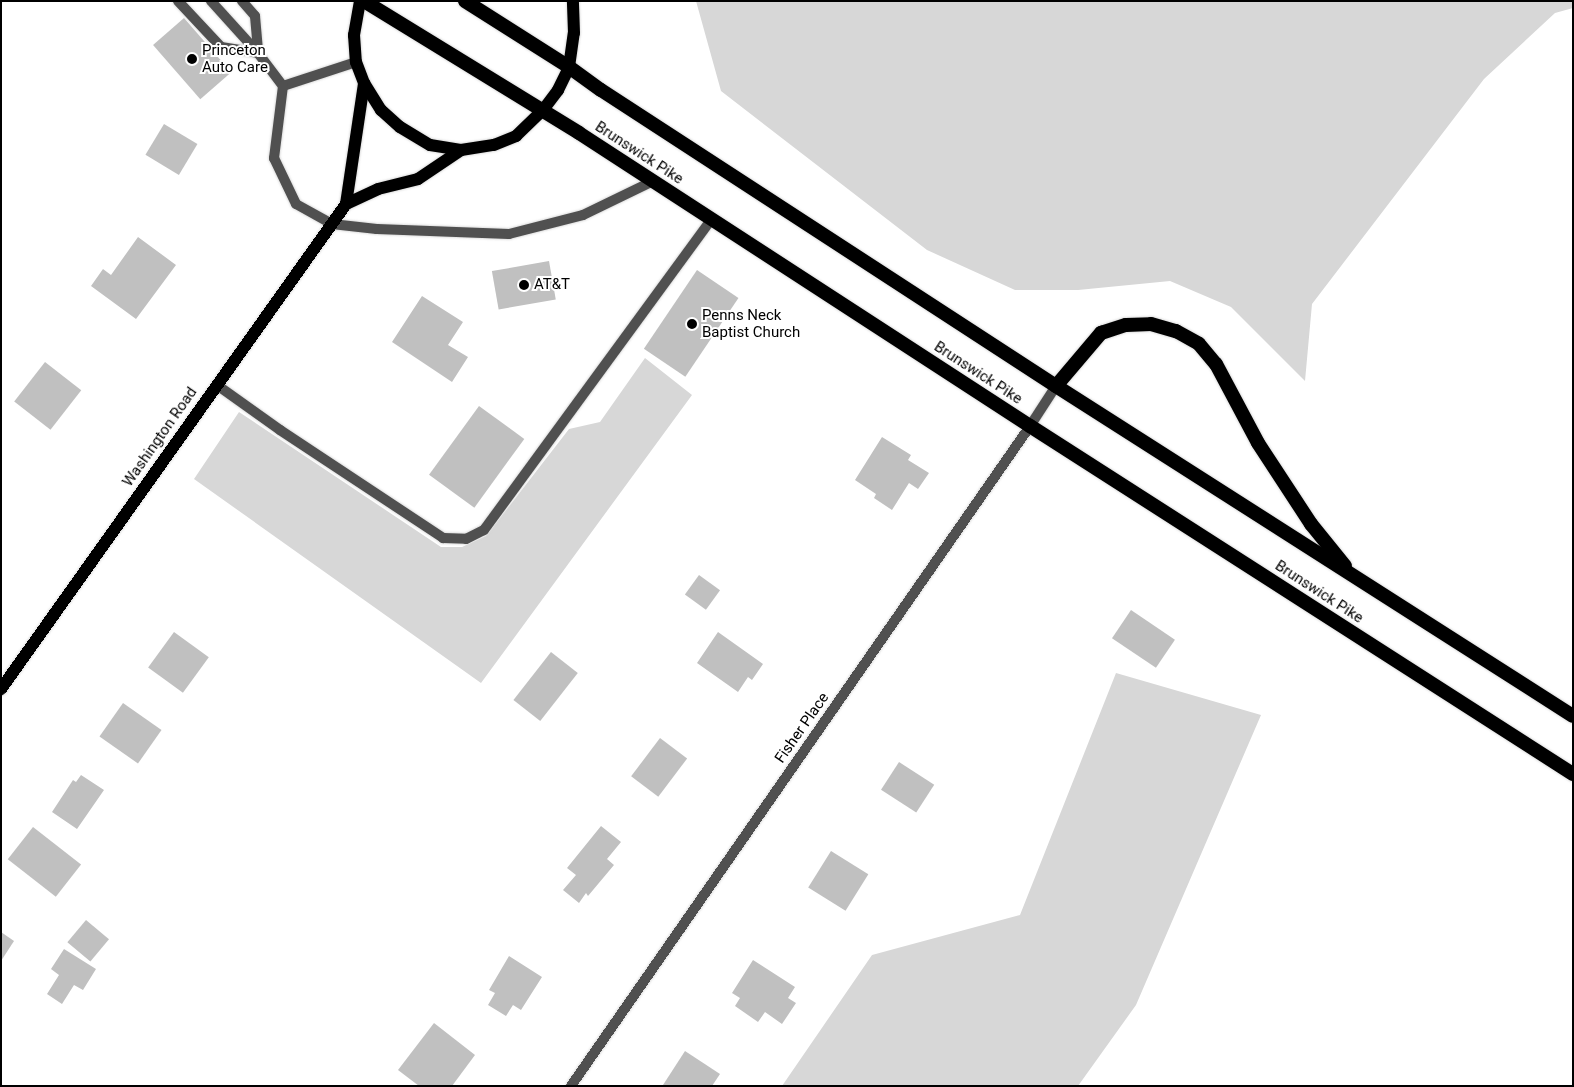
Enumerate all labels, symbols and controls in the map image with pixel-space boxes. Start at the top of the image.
place label: Princeton Auto Care [202,41,268,76]
marker: Princeton Auto Care [186,53,198,65]
street label: Brunswick Pike [592,118,686,188]
place label: AT&T [534,276,570,294]
marker: AT&T [518,279,530,291]
place label: Penns Neck Baptist Church [702,306,800,341]
marker: Penns Neck Baptist Church [686,318,698,330]
street label: Brunswick Pike [931,338,1025,408]
street label: Washington Road [119,384,201,490]
street label: Brunswick Pike [1272,557,1366,627]
street label: Fisher Place [771,689,833,767]

